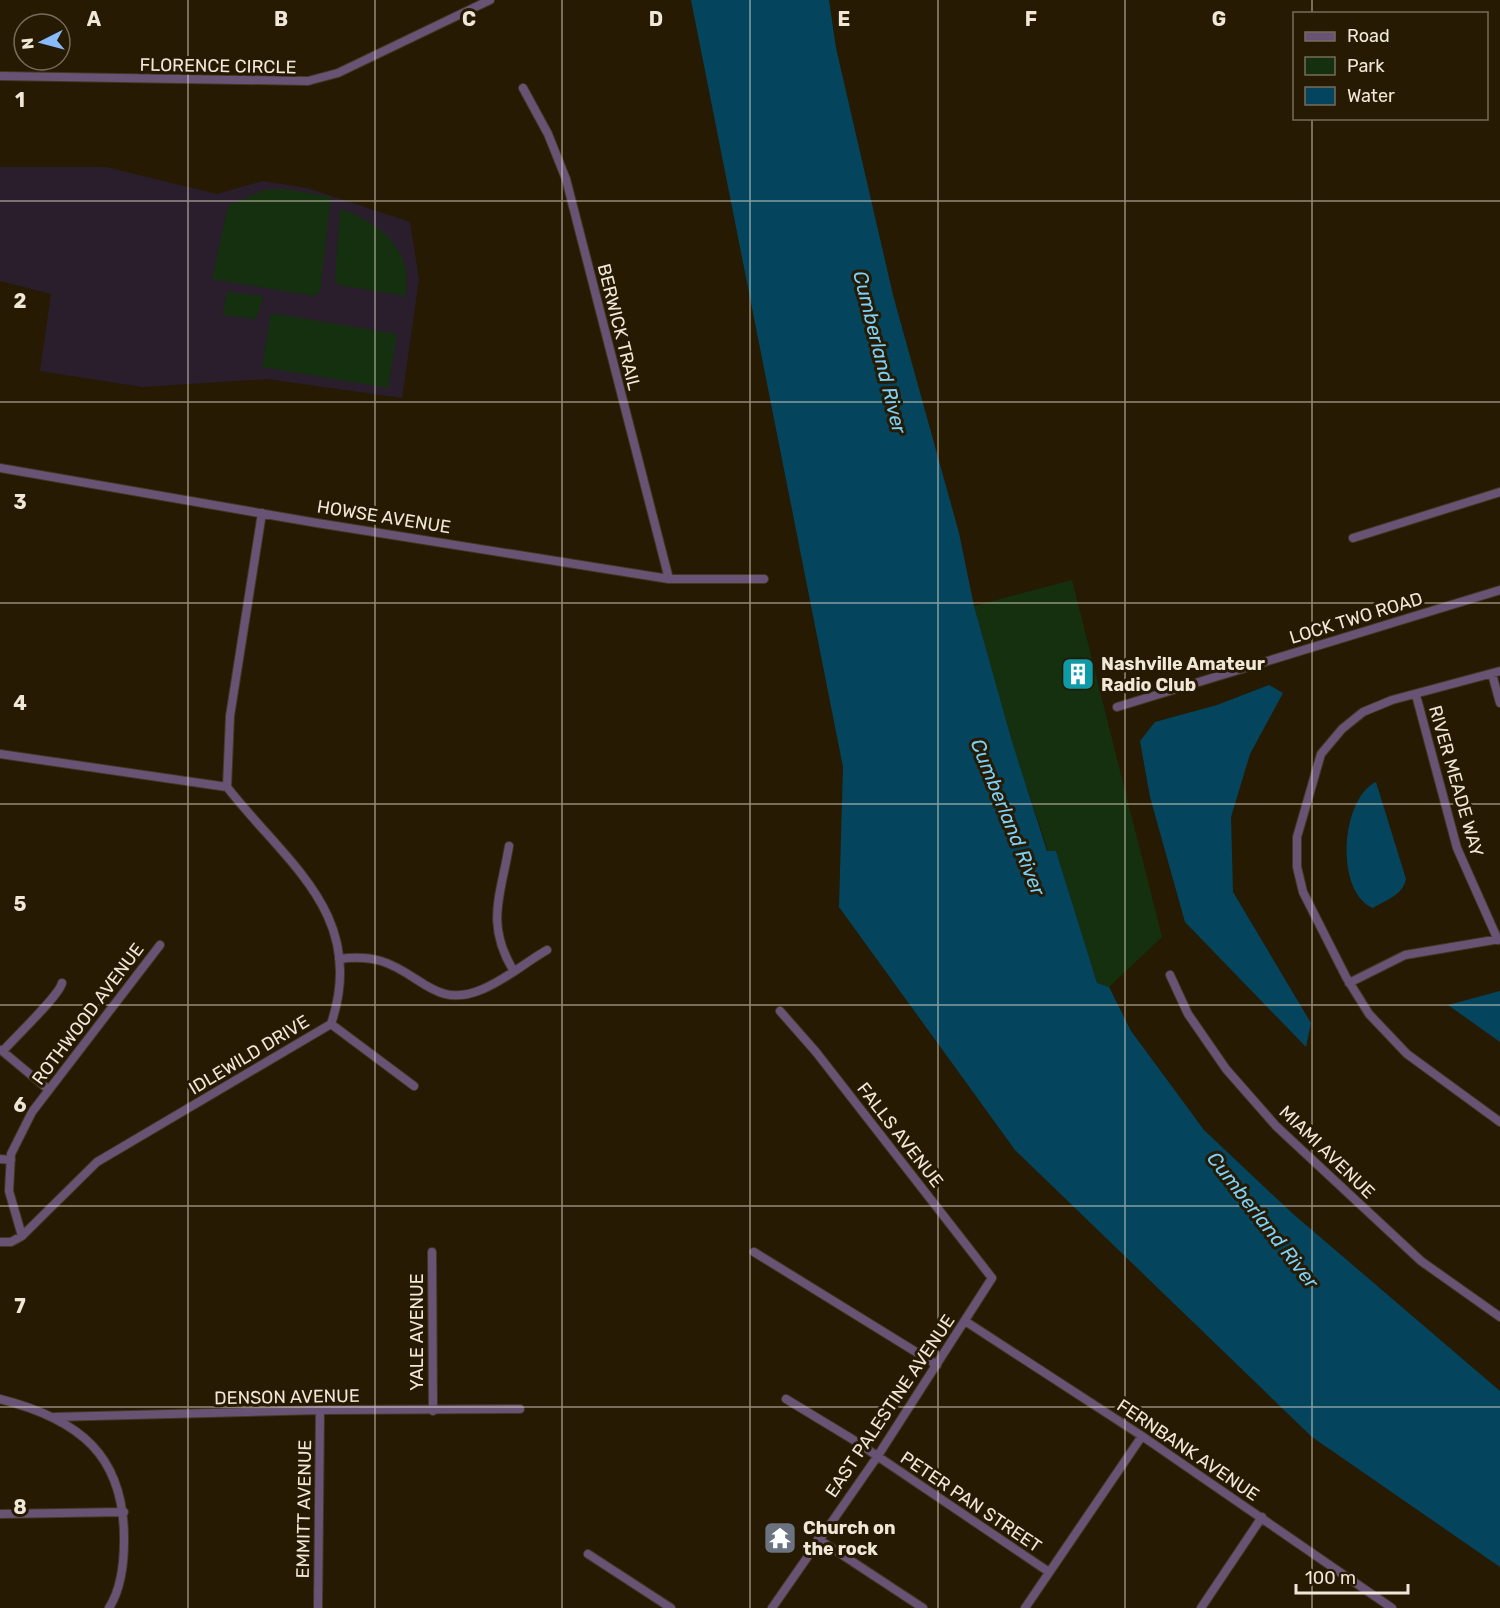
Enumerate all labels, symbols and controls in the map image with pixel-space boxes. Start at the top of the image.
text: A [87,7,102,31]
text: B [274,7,288,31]
text: C [462,7,476,31]
text: D [649,7,663,31]
text: E [838,7,850,31]
text: F [1025,7,1037,31]
text: G [1212,7,1226,31]
north arrow [12,12,72,72]
legend [1293,12,1488,120]
text: Road [1347,25,1390,47]
text: N [18,37,38,50]
street label: FLORENCE CIRCLE [139,54,297,78]
text: Park [1347,55,1385,77]
text: Water [1347,85,1395,107]
text: 1 [15,88,25,112]
street label: BERWICK TRAIL [593,261,645,393]
water label: Cumberland River [848,268,912,437]
text: 2 [14,289,27,313]
text: 3 [13,490,27,514]
street label: HOWSE AVENUE [316,496,452,538]
street label: LOCK TWO ROAD [1287,587,1425,649]
place label: Nashville Amateur Radio Club [1101,653,1265,696]
building icon: Nashville Amateur Radio Club [1060,656,1096,692]
text: 4 [13,691,27,715]
street label: RIVER MEADE WAY [1424,703,1488,860]
water label: Cumberland River [966,735,1051,900]
text: 5 [14,892,27,916]
street label: ROTHWOOD AVENUE [28,939,148,1089]
street label: IDLEWILD DRIVE [185,1010,313,1100]
street label: FALLS AVENUE [852,1078,948,1192]
text: 6 [13,1093,27,1117]
street label: MIAMI AVENUE [1275,1101,1379,1203]
water label: Cumberland River [1202,1147,1325,1294]
street label: YALE AVENUE [406,1273,428,1391]
text: 7 [14,1294,26,1318]
street label: EAST PALESTINE AVENUE [821,1310,959,1502]
street label: DENSON AVENUE [214,1385,360,1409]
street label: FERNBANK AVENUE [1113,1394,1263,1506]
street label: EMMITT AVENUE [292,1439,316,1579]
street label: PETER PAN STREET [896,1447,1046,1557]
text: 8 [13,1495,27,1519]
place label: Church on the rock [803,1517,896,1560]
temple icon: Church on the rock [762,1520,798,1556]
scale bar [1296,1557,1408,1595]
text: 100 m [1305,1567,1356,1589]

